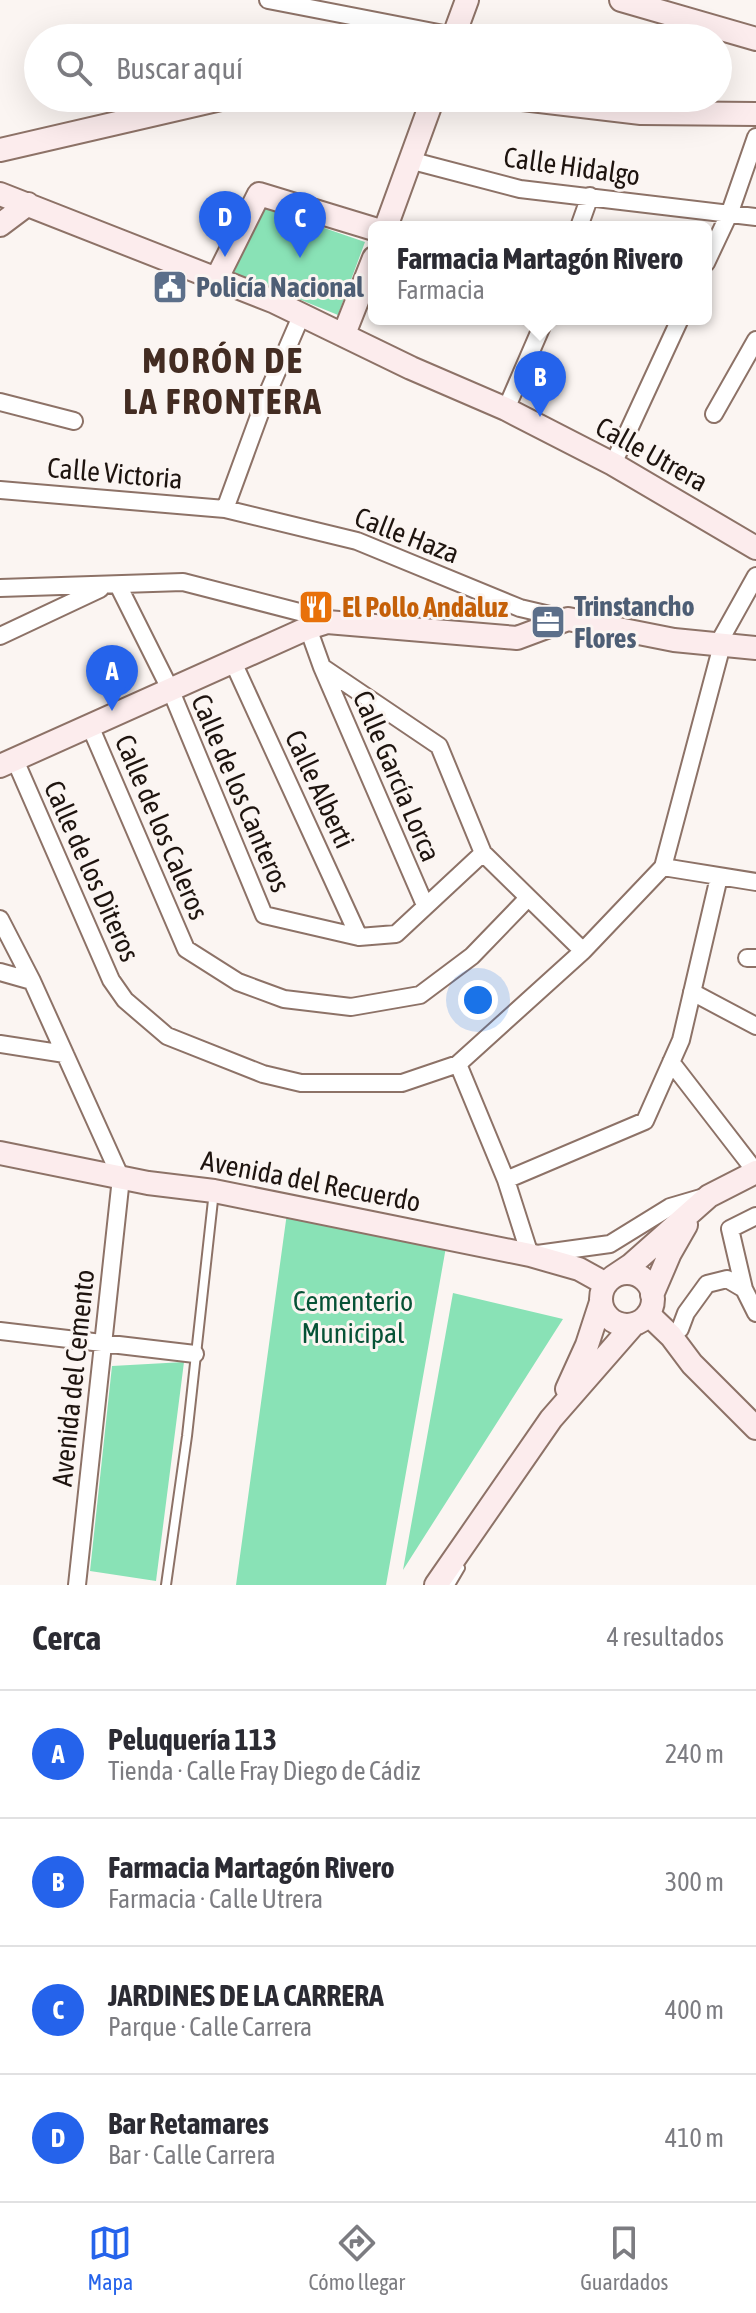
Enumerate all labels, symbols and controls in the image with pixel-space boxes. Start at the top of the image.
search box [24,24,732,112]
icon: search [52,46,96,90]
text: Buscar aquí [116,51,243,85]
street label: Calle Hidalgo [502,141,642,191]
pin: D [199,191,251,257]
pin: C [274,192,326,258]
popup [368,221,712,325]
text: Farmacia Martagón Rivero [397,241,683,275]
public building icon: Policía Nacional [151,268,189,306]
place label: Policía Nacional [196,271,364,303]
text: Farmacia [397,275,485,305]
district label: MORÓN DE LA FRONTERA [123,339,323,422]
pin: B [514,351,566,417]
street label: Calle Utrera [590,410,714,498]
street label: Calle Victoria [46,451,184,495]
street label: Calle Haza [350,501,464,569]
restaurant icon: El Pollo Andaluz [297,588,335,626]
place label: Trinstancho Flores [574,590,695,654]
place label: El Pollo Andaluz [342,591,508,623]
office icon: Trinstancho Flores [529,603,567,641]
pin: A [86,645,138,711]
street label: Calle García Lorca [347,686,447,866]
street label: Calle de los Canteros [185,689,297,897]
street label: Calle Alberti [279,725,361,853]
street label: Calle de los Caleros [109,730,215,924]
street label: Calle de los Diteros [38,776,146,966]
your location [458,980,498,1020]
street label: Avenida del Recuerdo [199,1144,423,1218]
street label: Avenida del Cemento [46,1268,100,1488]
park label: Cementerio Municipal [293,1285,413,1349]
text: Cerca [32,1618,101,1657]
text: 4 resultados [607,1622,724,1652]
text: Peluquería 113 [108,1722,277,1756]
text: A [52,1739,64,1769]
text: 240 m [665,1739,724,1769]
text: Tienda · Calle Fray Diego de Cádiz [108,1756,420,1786]
text: Farmacia Martagón Rivero [108,1850,395,1884]
text: B [52,1867,64,1897]
text: 300 m [665,1867,724,1897]
text: Farmacia · Calle Utrera [108,1884,323,1914]
text: JARDINES DE LA CARRERA [108,1978,384,2012]
text: C [52,1995,64,2025]
text: 400 m [665,1995,724,2025]
text: Parque · Calle Carrera [108,2012,312,2042]
text: Bar Retamares [108,2106,269,2140]
text: D [51,2123,65,2153]
text: 410 m [665,2123,724,2153]
text: Bar · Calle Carrera [108,2140,276,2170]
tab: Mapa [88,2221,133,2295]
tab: Cómo llegar [308,2221,405,2295]
tab: Guardados [580,2221,668,2295]

